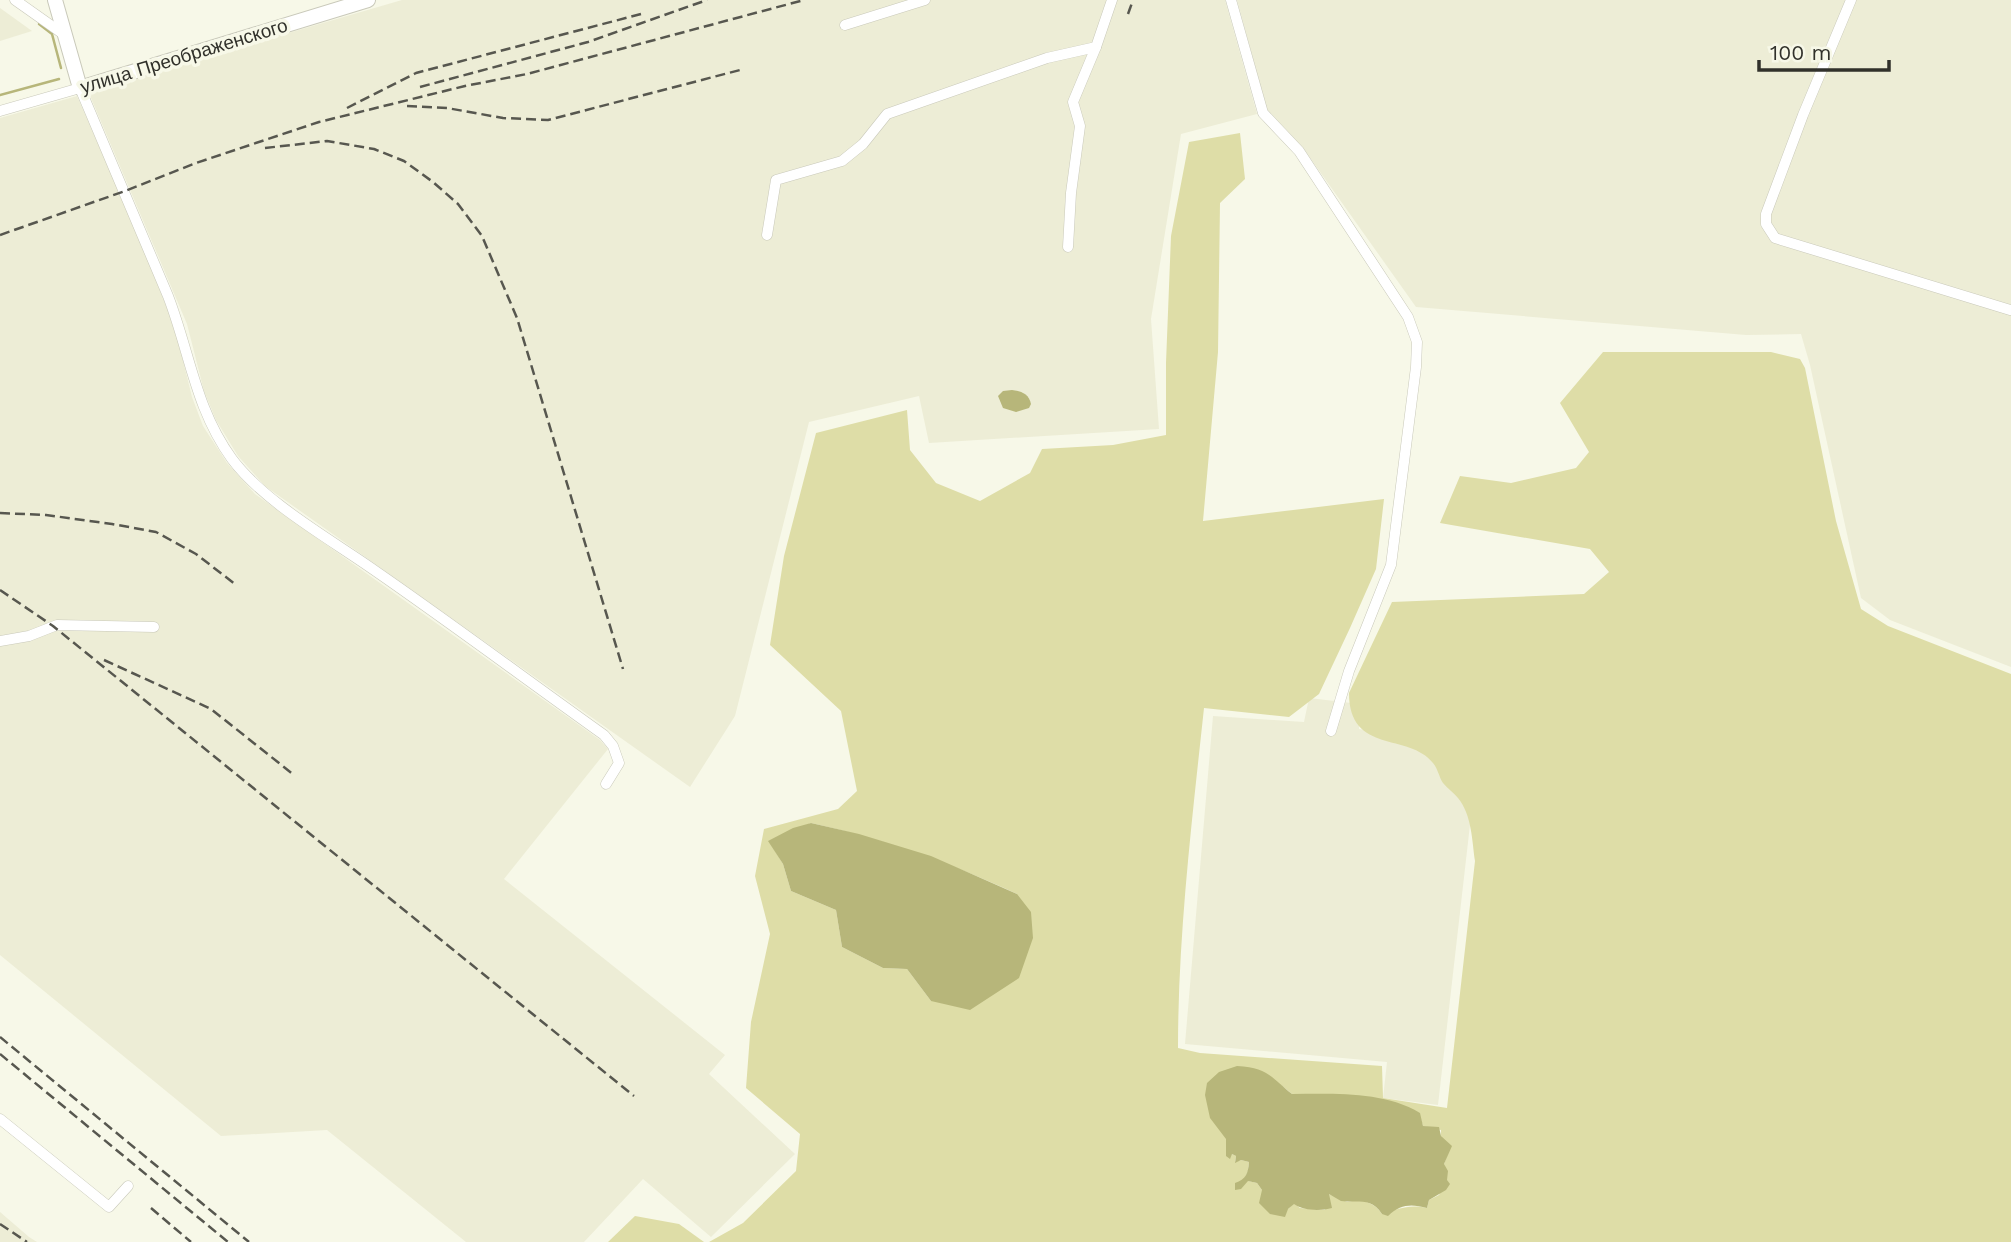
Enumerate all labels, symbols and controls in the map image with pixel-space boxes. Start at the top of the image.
street label: улица Преображенского [78,13,290,99]
scale bar [1759,28,1888,72]
text: 100 m [1770,40,1832,65]

